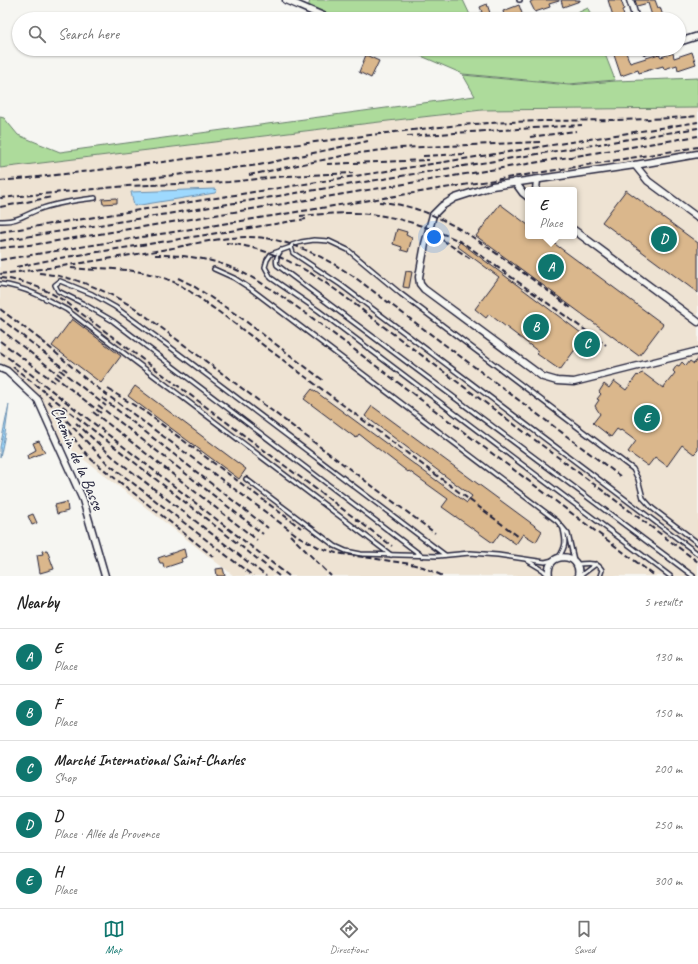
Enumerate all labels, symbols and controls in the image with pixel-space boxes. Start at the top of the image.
search box [12,12,686,56]
icon: search [26,23,48,45]
text: Search here [58,25,119,44]
popup [525,187,577,239]
text: E [540,196,548,215]
text: Place [540,215,562,231]
pin: D [651,224,677,254]
your location [424,227,444,247]
pin: A [538,252,564,282]
pin: B [523,312,549,342]
pin: C [574,329,600,359]
street label: Chemin de la Basse [46,403,109,514]
pin: E [634,403,660,433]
text: Nearby [16,592,59,613]
text: 5 results [644,594,682,610]
text: E [54,639,62,658]
text: A [26,649,32,665]
text: 130 m [654,649,682,665]
text: Place [54,658,77,674]
text: F [54,695,61,714]
text: B [26,705,32,721]
text: 150 m [654,705,682,721]
text: Place [54,714,77,730]
text: Marché International Saint-Charles [54,751,245,770]
text: C [26,761,32,777]
text: 200 m [654,761,682,777]
text: Shop [54,770,76,786]
text: D [54,807,63,826]
text: D [25,817,33,833]
text: 250 m [654,817,682,833]
text: Place · Allée de Provence [54,826,159,842]
text: H [54,863,63,882]
text: E [26,873,32,889]
text: 300 m [654,873,682,889]
text: Place [54,882,77,898]
tab: Map [103,918,125,956]
tab: Directions [330,918,368,956]
tab: Saved [573,918,595,956]

